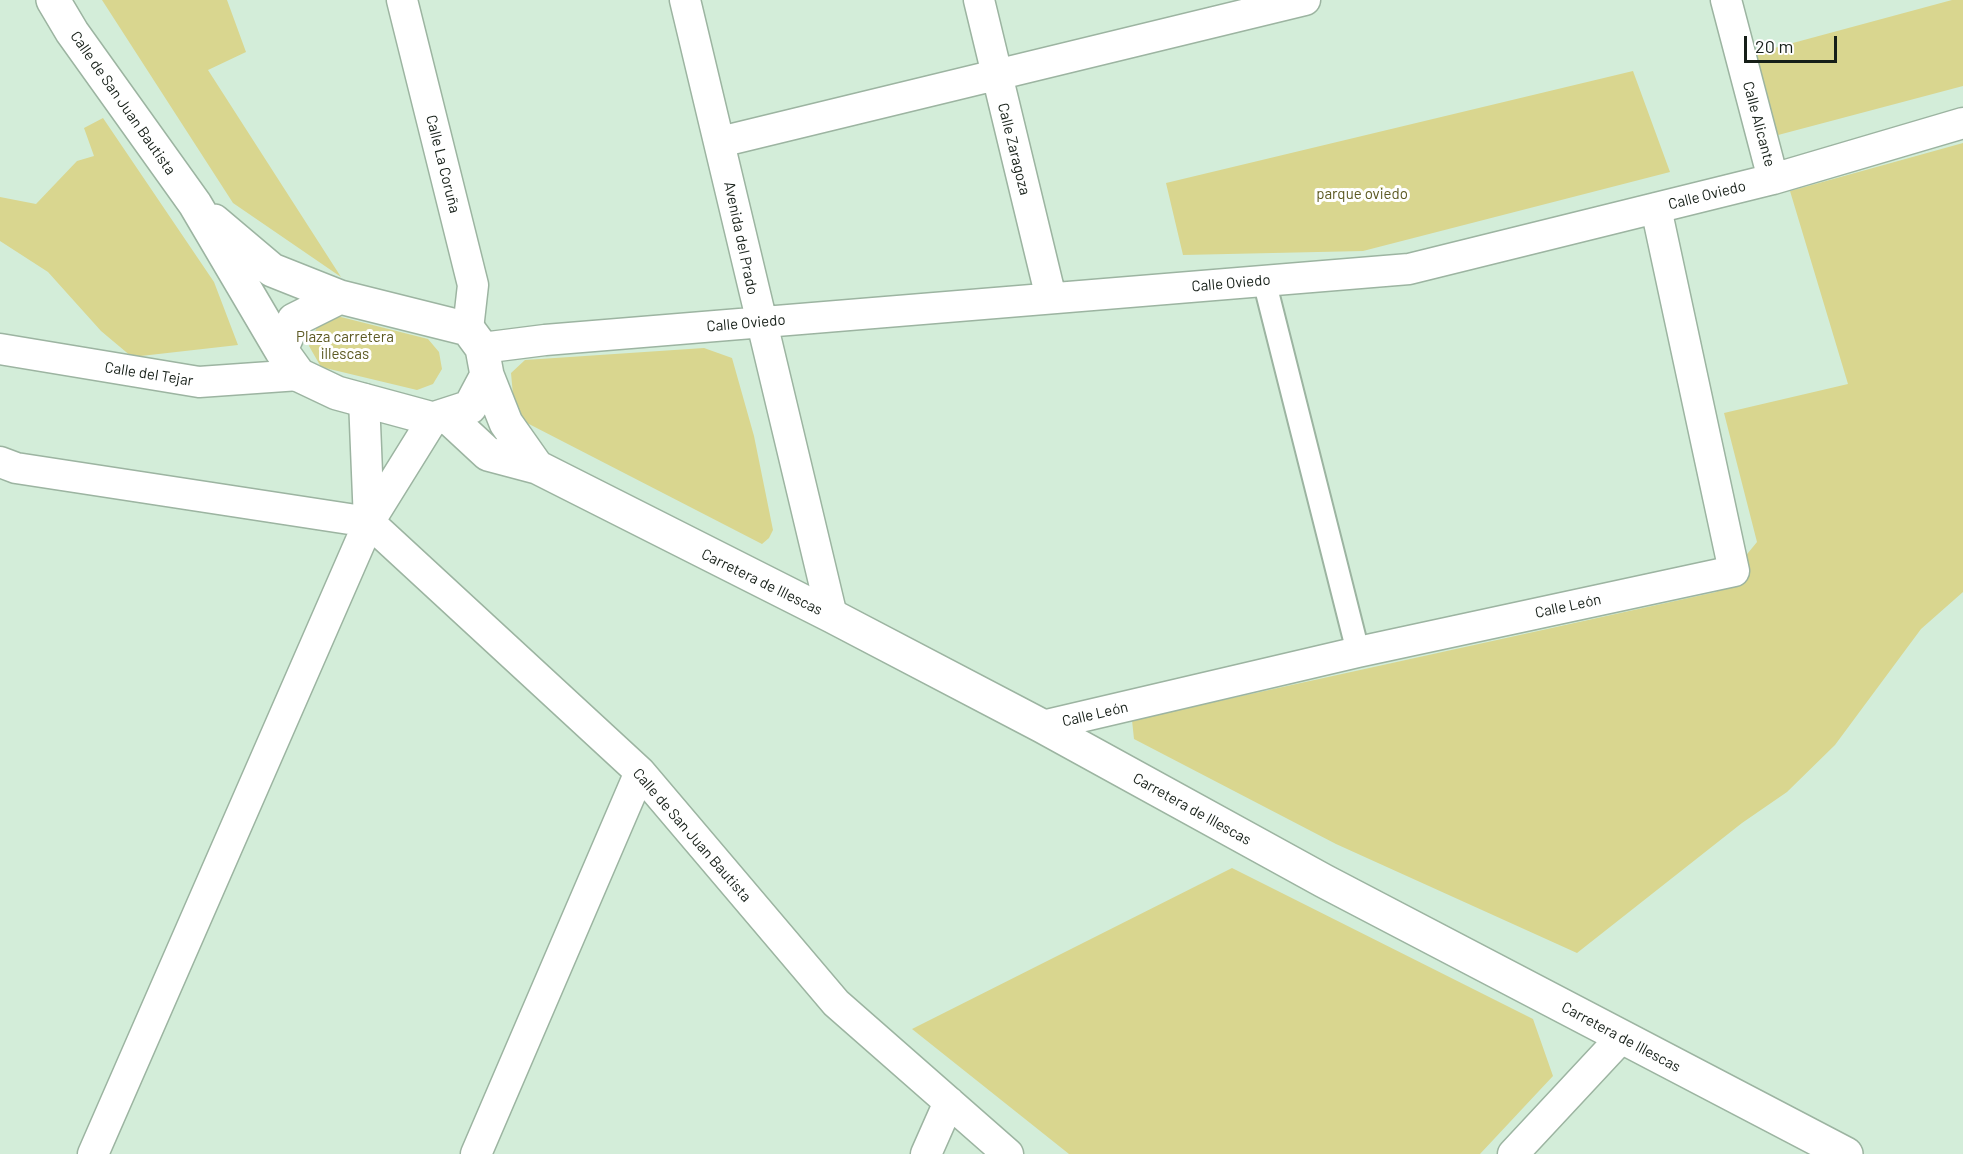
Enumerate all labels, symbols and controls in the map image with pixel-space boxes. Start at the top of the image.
scale bar [1747,24,1840,62]
street label: Calle de San Juan Bautista [67,28,179,178]
text: 20 m [1755,35,1793,57]
street label: Calle Alicante [1739,79,1779,169]
street label: Calle Zaragoza [994,101,1034,197]
street label: Calle La Coruña [422,113,464,215]
street label: Calle Oviedo [1666,177,1748,213]
street label: Avenida del Prado [720,180,762,296]
park label: parque oviedo [1316,185,1408,203]
street label: Calle Oviedo [1191,271,1271,295]
street label: Calle Oviedo [706,311,786,335]
park label: Plaza carretera illescas [296,328,394,363]
street label: Calle del Tejar [103,358,195,390]
street label: Carretera de Illescas [699,545,825,619]
street label: Calle León [1533,590,1603,622]
street label: Calle León [1060,698,1130,730]
street label: Calle de San Juan Bautista [629,764,755,906]
street label: Carretera de Illescas [1130,769,1254,849]
street label: Carretera de Illescas [1558,998,1684,1076]

